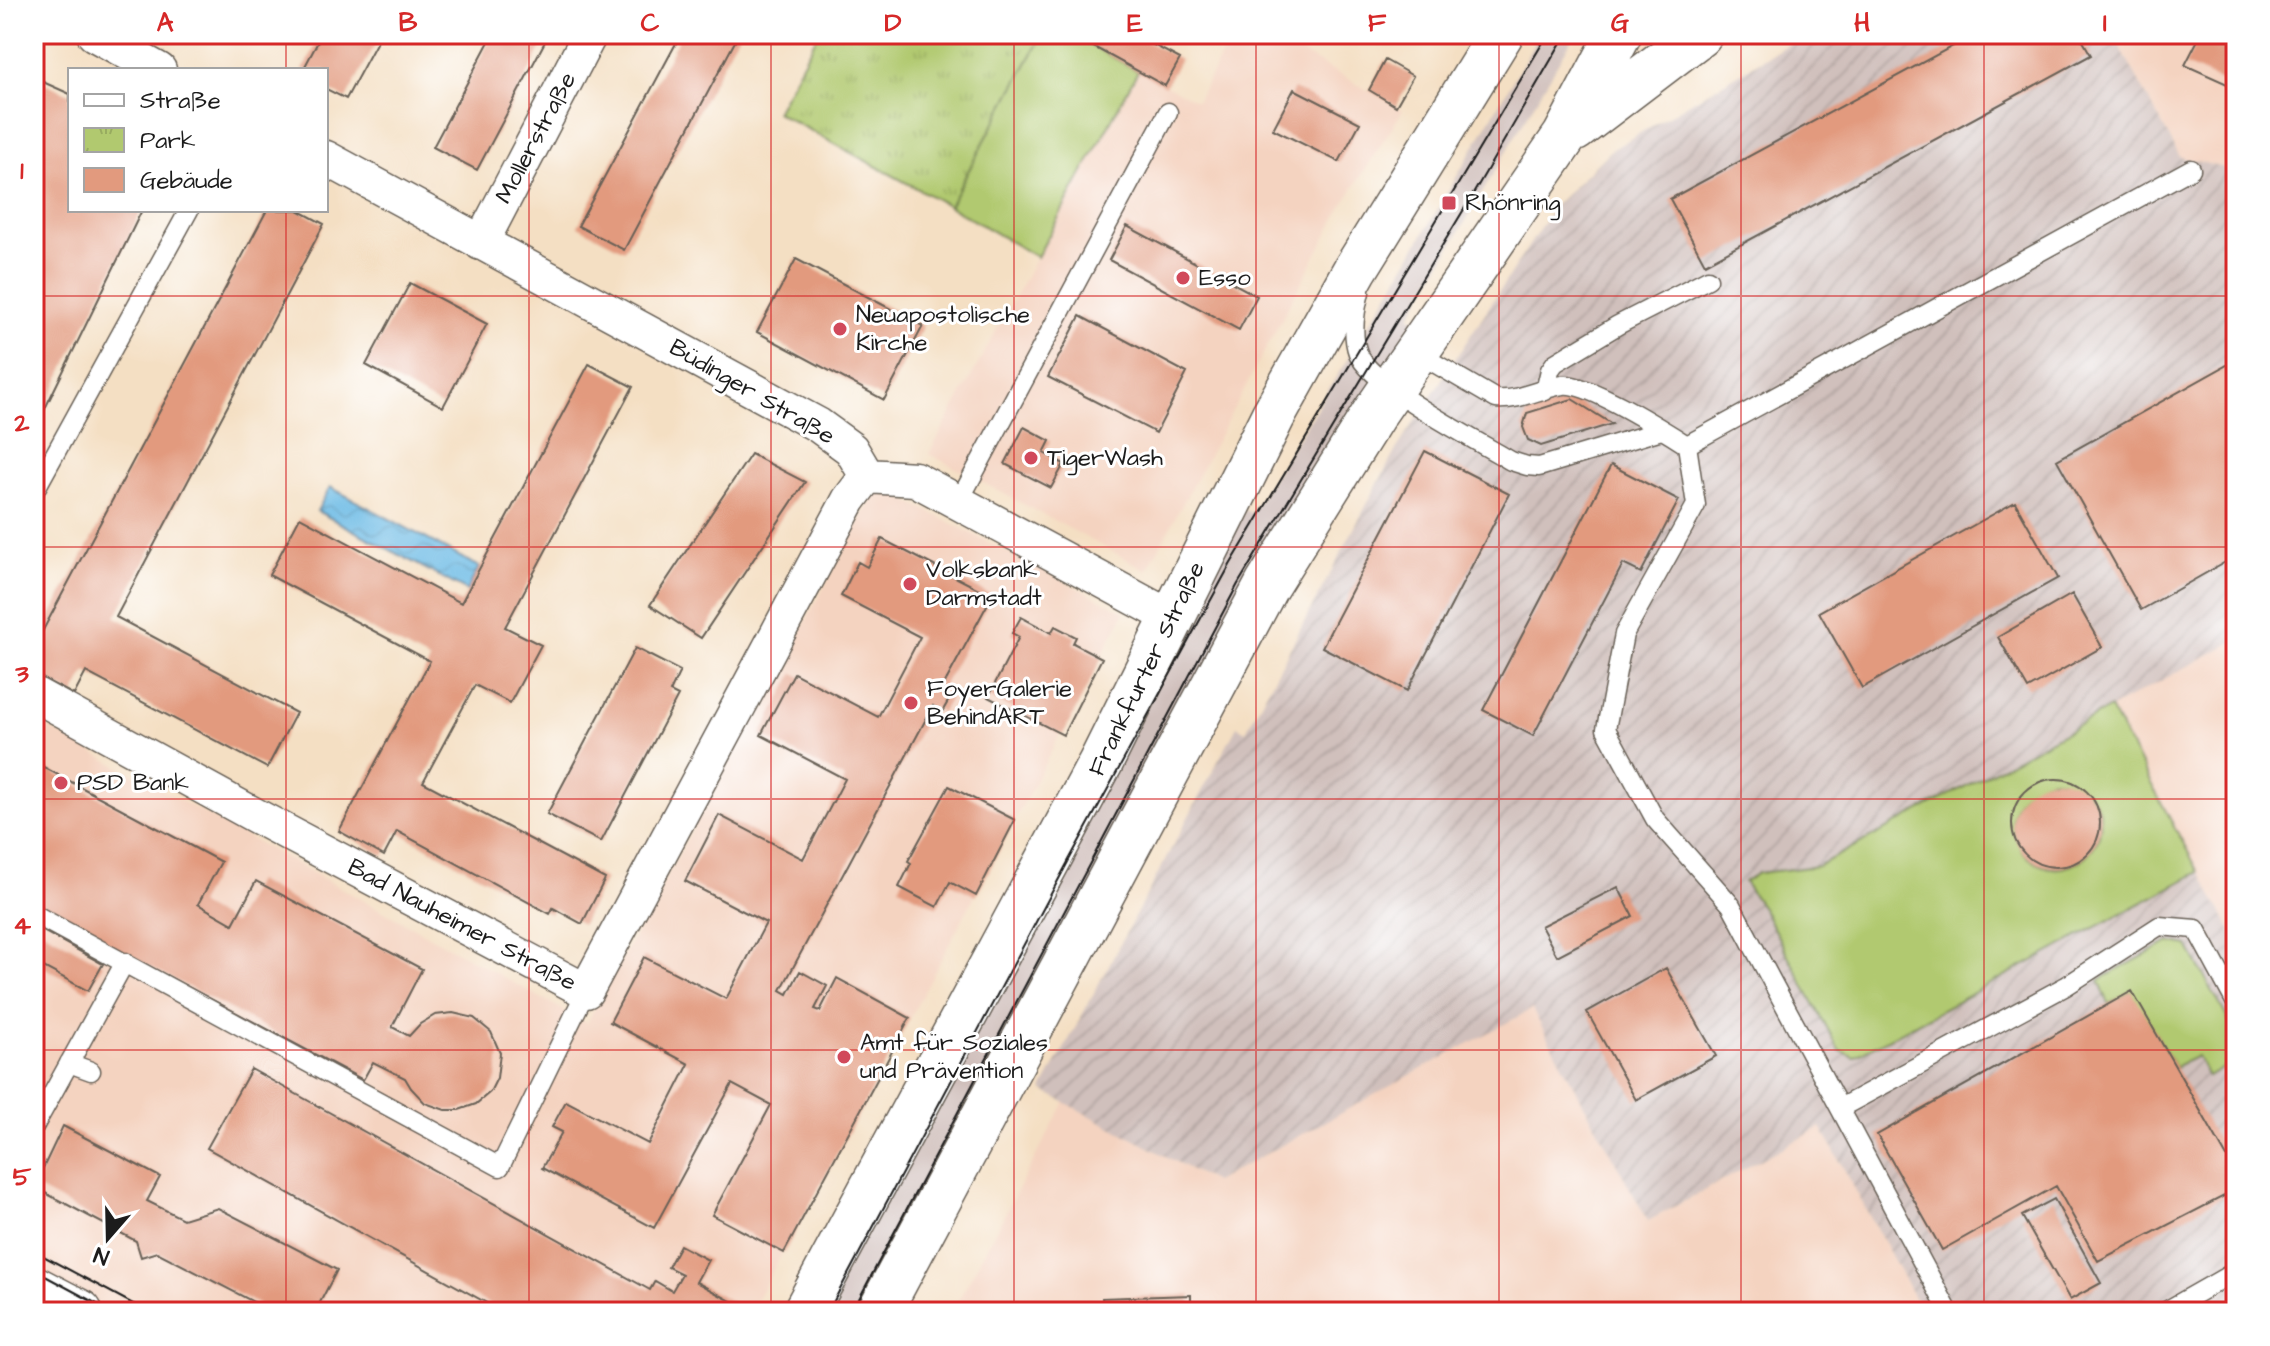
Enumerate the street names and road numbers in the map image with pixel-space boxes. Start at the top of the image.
street label: Mollerstraße [487,66,585,210]
street label: Büdinger Straße [662,331,841,454]
street label: Frankfurter Straße [1080,556,1214,782]
street label: Bad Nauheimer Straße [342,850,582,1000]

